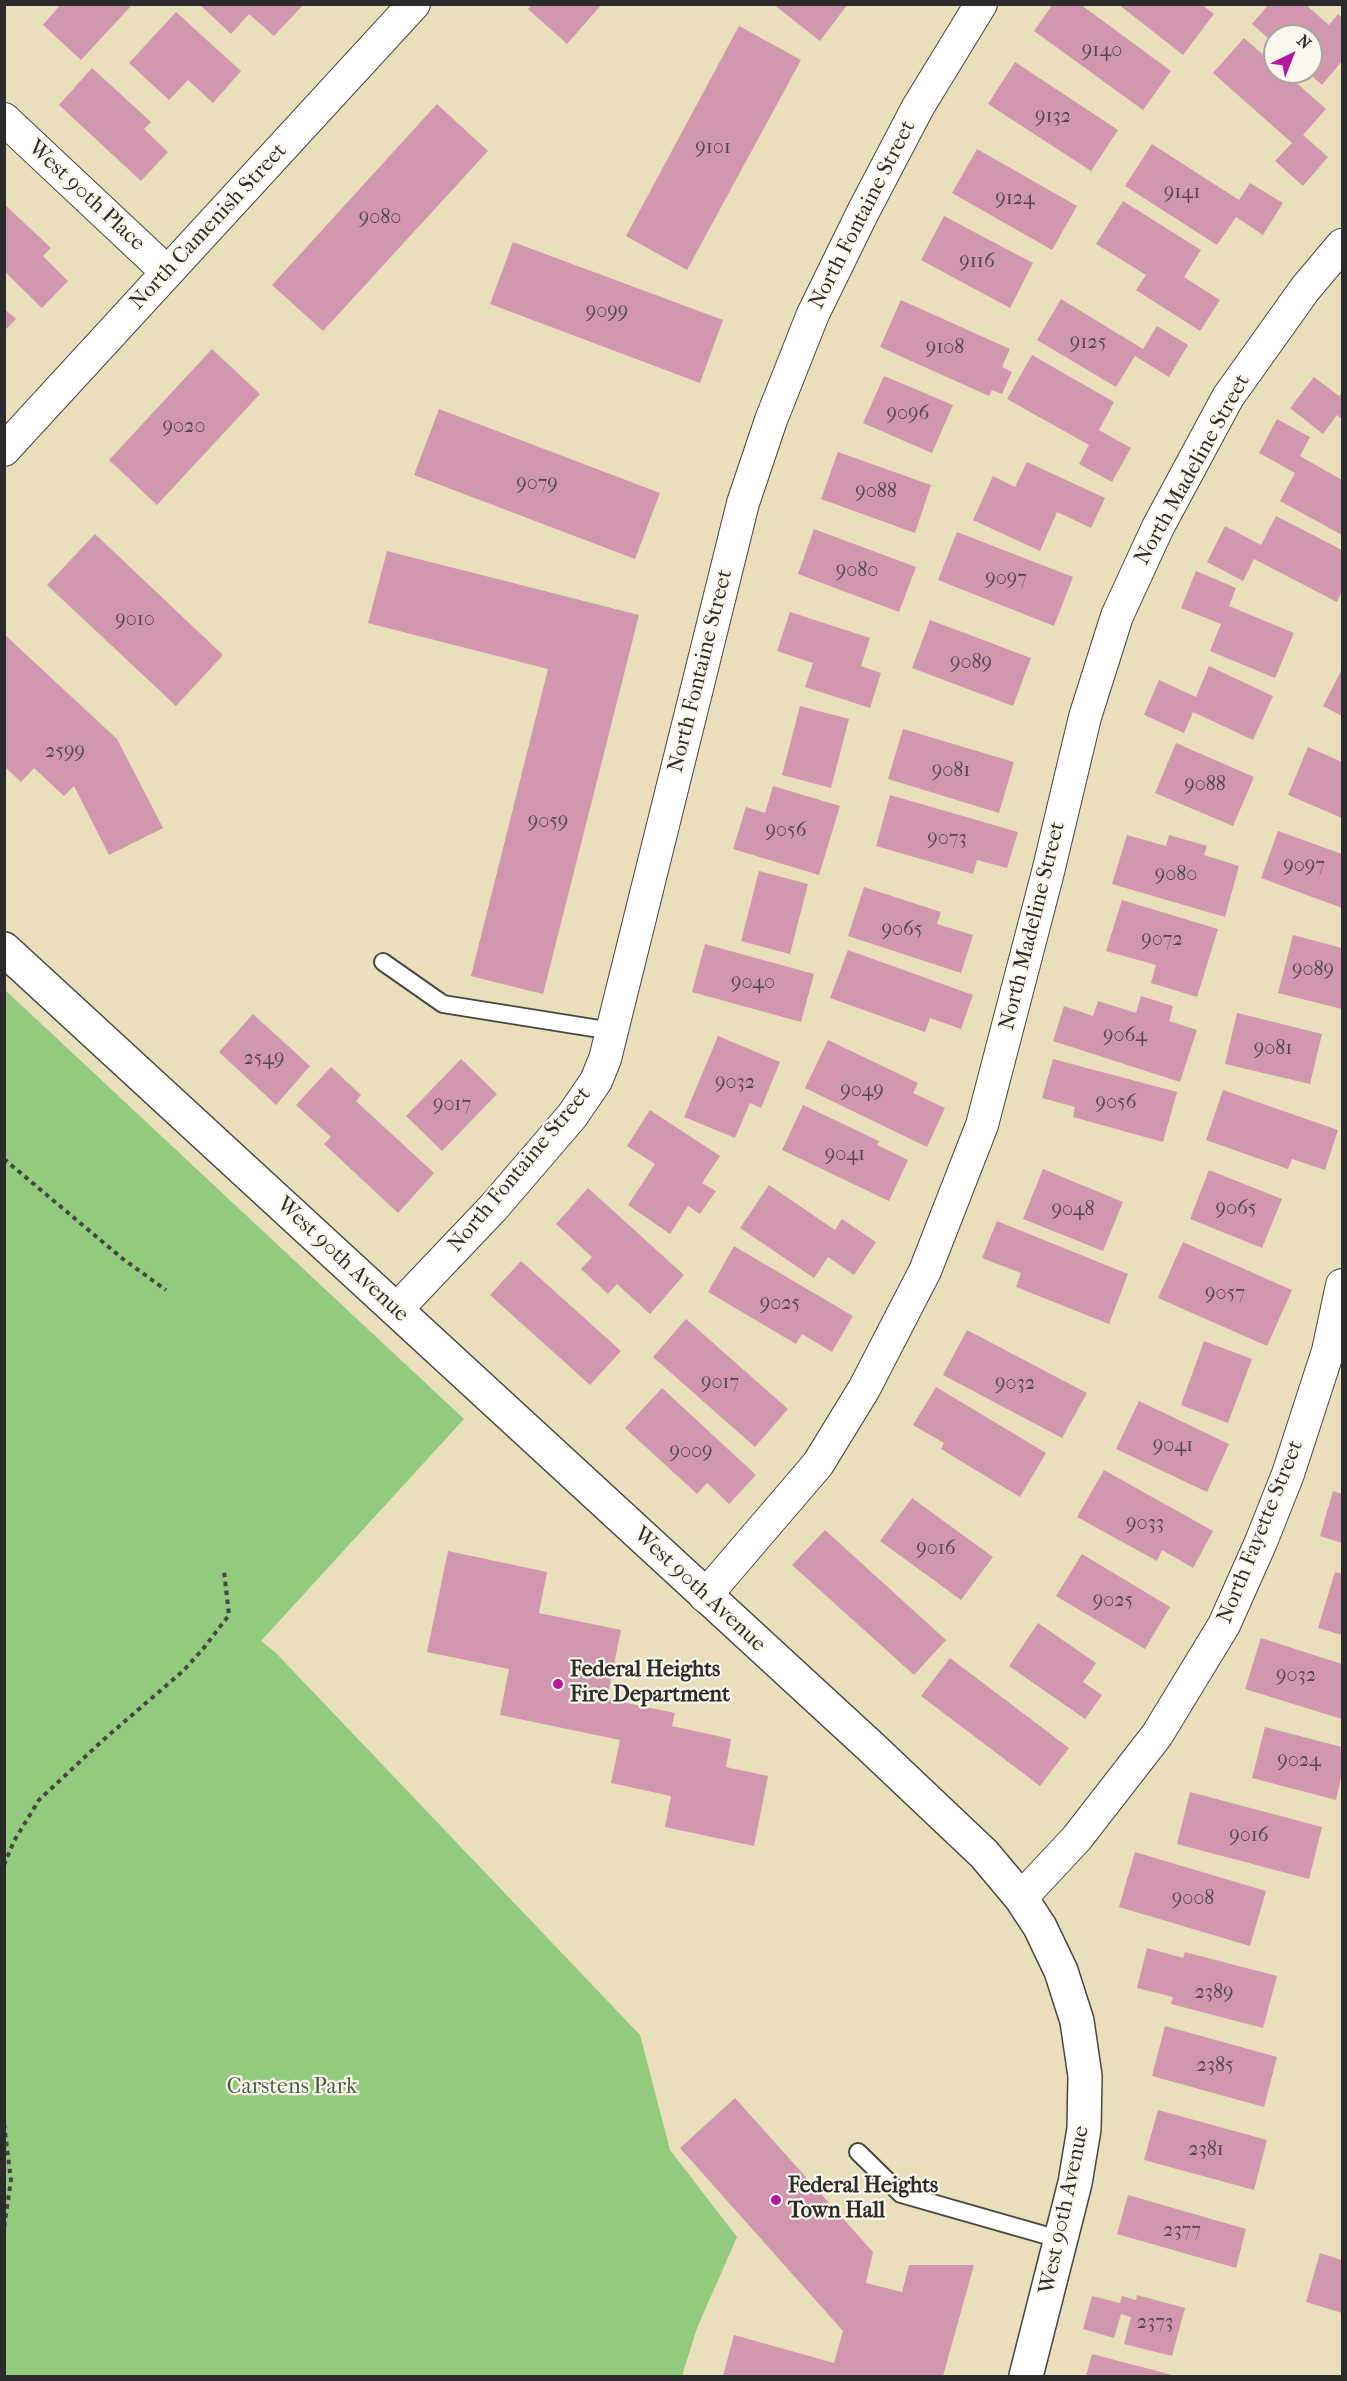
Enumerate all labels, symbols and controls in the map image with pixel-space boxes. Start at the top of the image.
north arrow [1263,24,1323,84]
text: N [1293,31,1315,53]
house number: 9140 [1082,39,1122,63]
house number: 9132 [1035,105,1071,129]
street label: North Fontaine Street [804,116,922,314]
street label: West 90th Place [22,135,150,257]
house number: 9101 [695,136,731,160]
street label: North Camenish Street [125,138,293,316]
house number: 9141 [1164,181,1200,205]
house number: 9124 [995,187,1035,211]
house number: 9080 [359,206,401,230]
house number: 9116 [959,250,995,274]
house number: 9099 [586,300,628,324]
house number: 9125 [1070,331,1106,355]
house number: 9108 [926,336,964,360]
street label: North Madeline Street [1130,370,1256,570]
house number: 9096 [887,402,929,426]
house number: 9020 [163,415,205,439]
house number: 9079 [516,472,558,496]
house number: 9088 [855,480,897,504]
house number: 9080 [836,559,878,583]
street label: North Fontaine Street [663,567,739,775]
house number: 9097 [985,567,1027,591]
house number: 9010 [115,608,155,632]
house number: 9089 [950,651,992,675]
house number: 2599 [45,740,85,764]
house number: 9081 [932,759,970,783]
house number: 9088 [1184,773,1226,797]
house number: 9059 [528,810,568,834]
house number: 9056 [766,819,806,843]
street label: North Madeline Street [994,819,1072,1033]
house number: 9073 [927,827,967,851]
house number: 9097 [1283,854,1325,878]
house number: 9080 [1155,863,1197,887]
house number: 9065 [882,918,922,942]
house number: 9072 [1141,928,1183,952]
house number: 9089 [1292,958,1334,982]
house number: 9040 [731,971,775,995]
house number: 9064 [1103,1024,1147,1048]
house number: 9081 [1254,1037,1292,1061]
house number: 2549 [243,1047,285,1071]
house number: 9032 [715,1071,755,1095]
house number: 9049 [840,1079,884,1103]
street label: North Fontaine Street [443,1082,597,1258]
house number: 9056 [1096,1091,1136,1115]
house number: 9017 [433,1093,471,1117]
house number: 9041 [825,1143,865,1167]
street label: West 90th Avenue [270,1192,414,1328]
house number: 9065 [1216,1197,1256,1221]
house number: 9048 [1051,1198,1095,1222]
house number: 9057 [1205,1282,1245,1306]
house number: 9025 [760,1292,800,1316]
house number: 9017 [701,1371,739,1395]
house number: 9032 [995,1372,1035,1396]
house number: 9041 [1153,1434,1193,1458]
street label: North Fayette Street [1212,1437,1310,1627]
house number: 9009 [669,1440,713,1464]
house number: 9033 [1126,1512,1164,1536]
street label: West 90th Avenue [627,1522,771,1658]
house number: 9016 [916,1537,956,1561]
house number: 9025 [1093,1589,1133,1613]
place label: Federal Heights Fire Department [570,1658,730,1710]
house number: 9032 [1276,1664,1316,1688]
marker: Federal Heights Fire Department [551,1677,565,1691]
house number: 9024 [1277,1749,1321,1773]
house number: 9016 [1229,1824,1269,1848]
house number: 9008 [1172,1887,1214,1911]
house number: 2389 [1194,1981,1234,2005]
house number: 2385 [1196,2054,1234,2078]
park label: Carstens Park [227,2075,357,2101]
street label: West 90th Avenue [1034,2123,1096,2297]
house number: 2381 [1188,2138,1224,2162]
place label: Federal Heights Town Hall [788,2174,938,2226]
marker: Federal Heights Town Hall [769,2193,783,2207]
house number: 2377 [1163,2219,1201,2243]
house number: 2373 [1137,2311,1173,2335]

